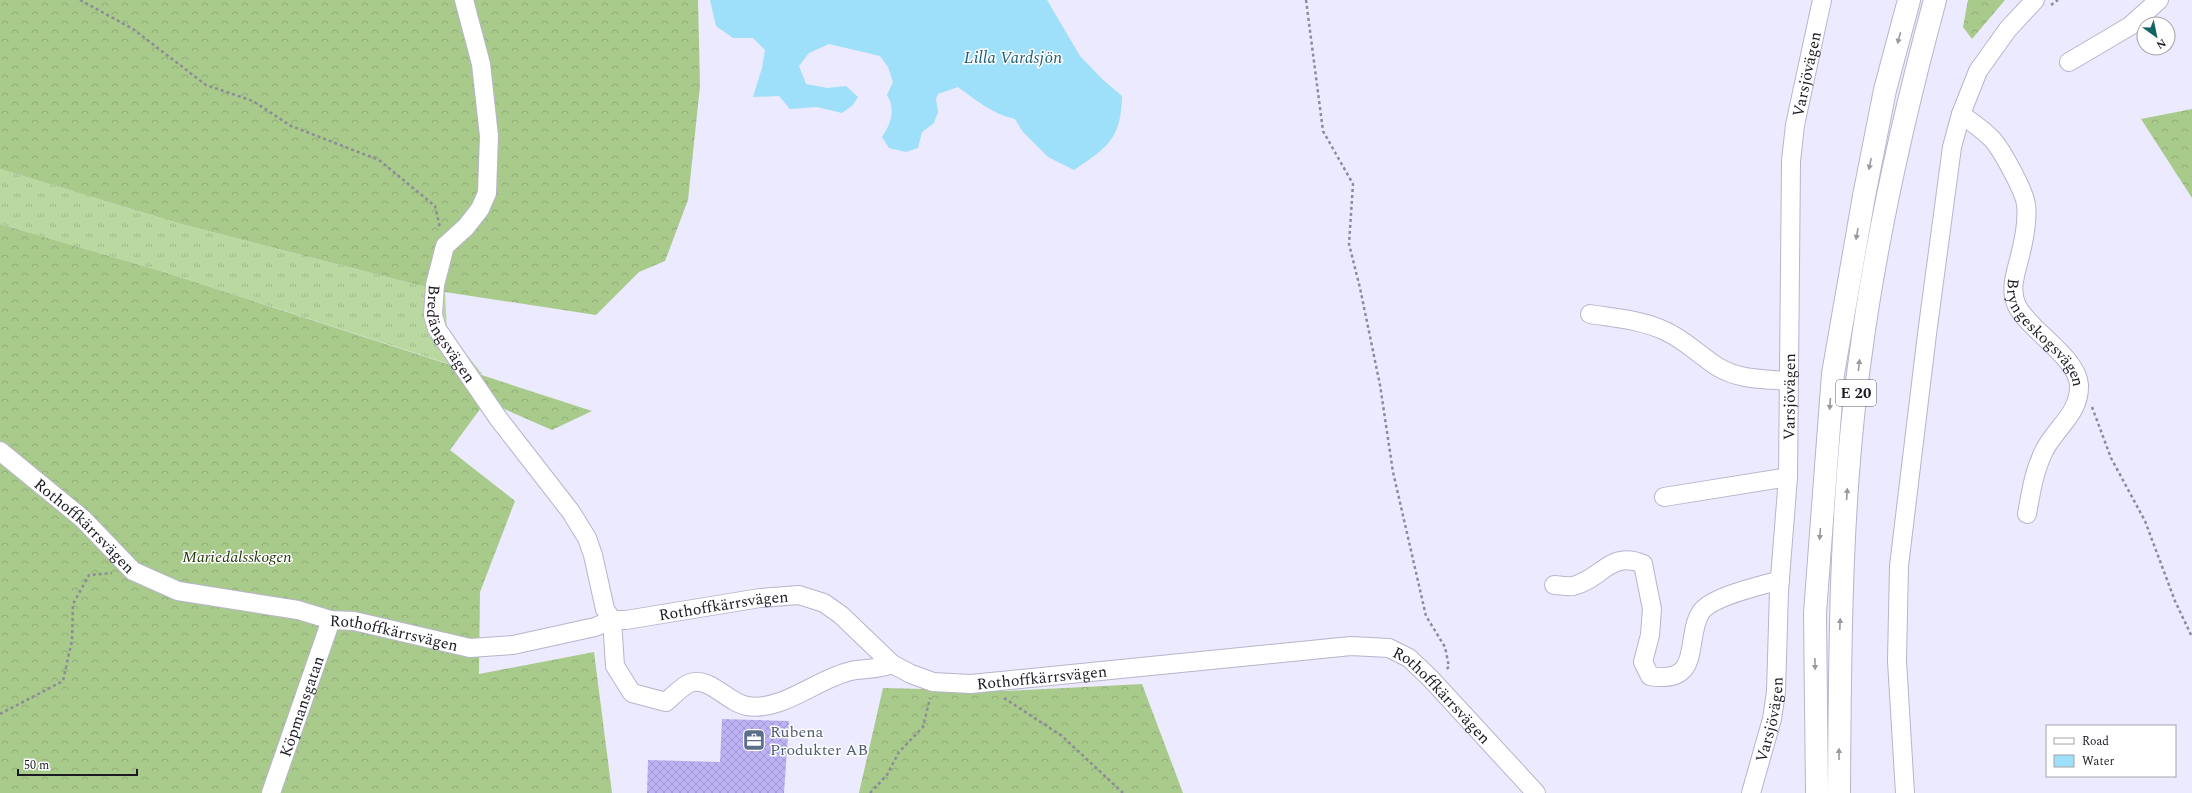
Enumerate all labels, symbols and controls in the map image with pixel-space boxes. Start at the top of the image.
north arrow [2136,16,2176,56]
street label: Varsjövägen [1786,29,1828,119]
one-way arrow [1896,32,1902,44]
text: N [2153,34,2170,54]
water label: Lilla Vardsjön [964,45,1062,71]
one-way arrow [1867,158,1873,170]
one-way arrow [1854,228,1860,241]
street label: Bryngeskogsvägen [2000,277,2090,389]
street label: Bredängsvägen [420,284,481,388]
street label: Varsjövägen [1777,353,1802,440]
one-way arrow [1856,359,1862,371]
road number: E 20 [1836,380,1876,406]
one-way arrow [1827,398,1834,410]
street label: Rothoffkärrsvägen [28,473,140,579]
one-way arrow [1843,488,1850,500]
one-way arrow [1817,528,1824,540]
park label: Mariedalsskogen [182,545,292,569]
street label: Rothoffkärrsvägen [657,585,789,627]
street label: Rothoffkärrsvägen [329,609,461,658]
one-way arrow [1837,617,1843,630]
street label: Rothoffkärrsvägen [1388,641,1496,750]
street label: Köpmansgatan [273,653,331,760]
one-way arrow [1812,658,1818,671]
street label: Rothoffkärrsvägen [976,659,1108,696]
street label: Varsjövägen [1749,676,1789,765]
place label: Rubena Produkter AB [770,720,868,762]
legend [2046,725,2176,777]
office icon: Rubena Produkter AB [741,727,767,753]
text: Road [2082,732,2109,751]
one-way arrow [1836,747,1842,760]
scale bar [18,751,137,777]
text: Water [2082,752,2114,771]
text: 50 m [24,756,49,775]

